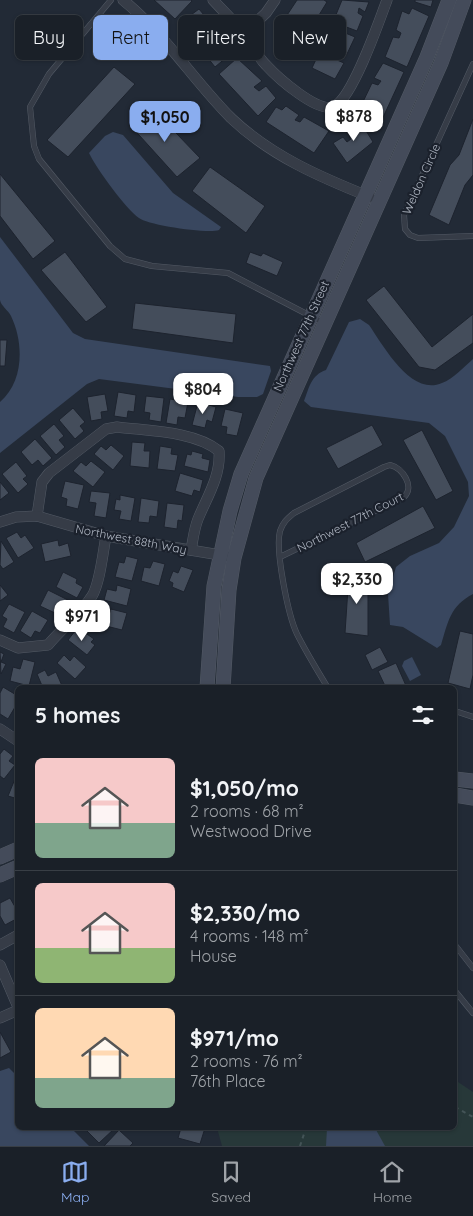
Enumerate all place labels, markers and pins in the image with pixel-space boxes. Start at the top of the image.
pin: $1,050 [124,100,206,143]
pin: $878 [324,100,384,142]
pin: $804 [173,372,233,415]
pin: $2,330 [316,562,398,605]
pin: $971 [52,600,112,642]

